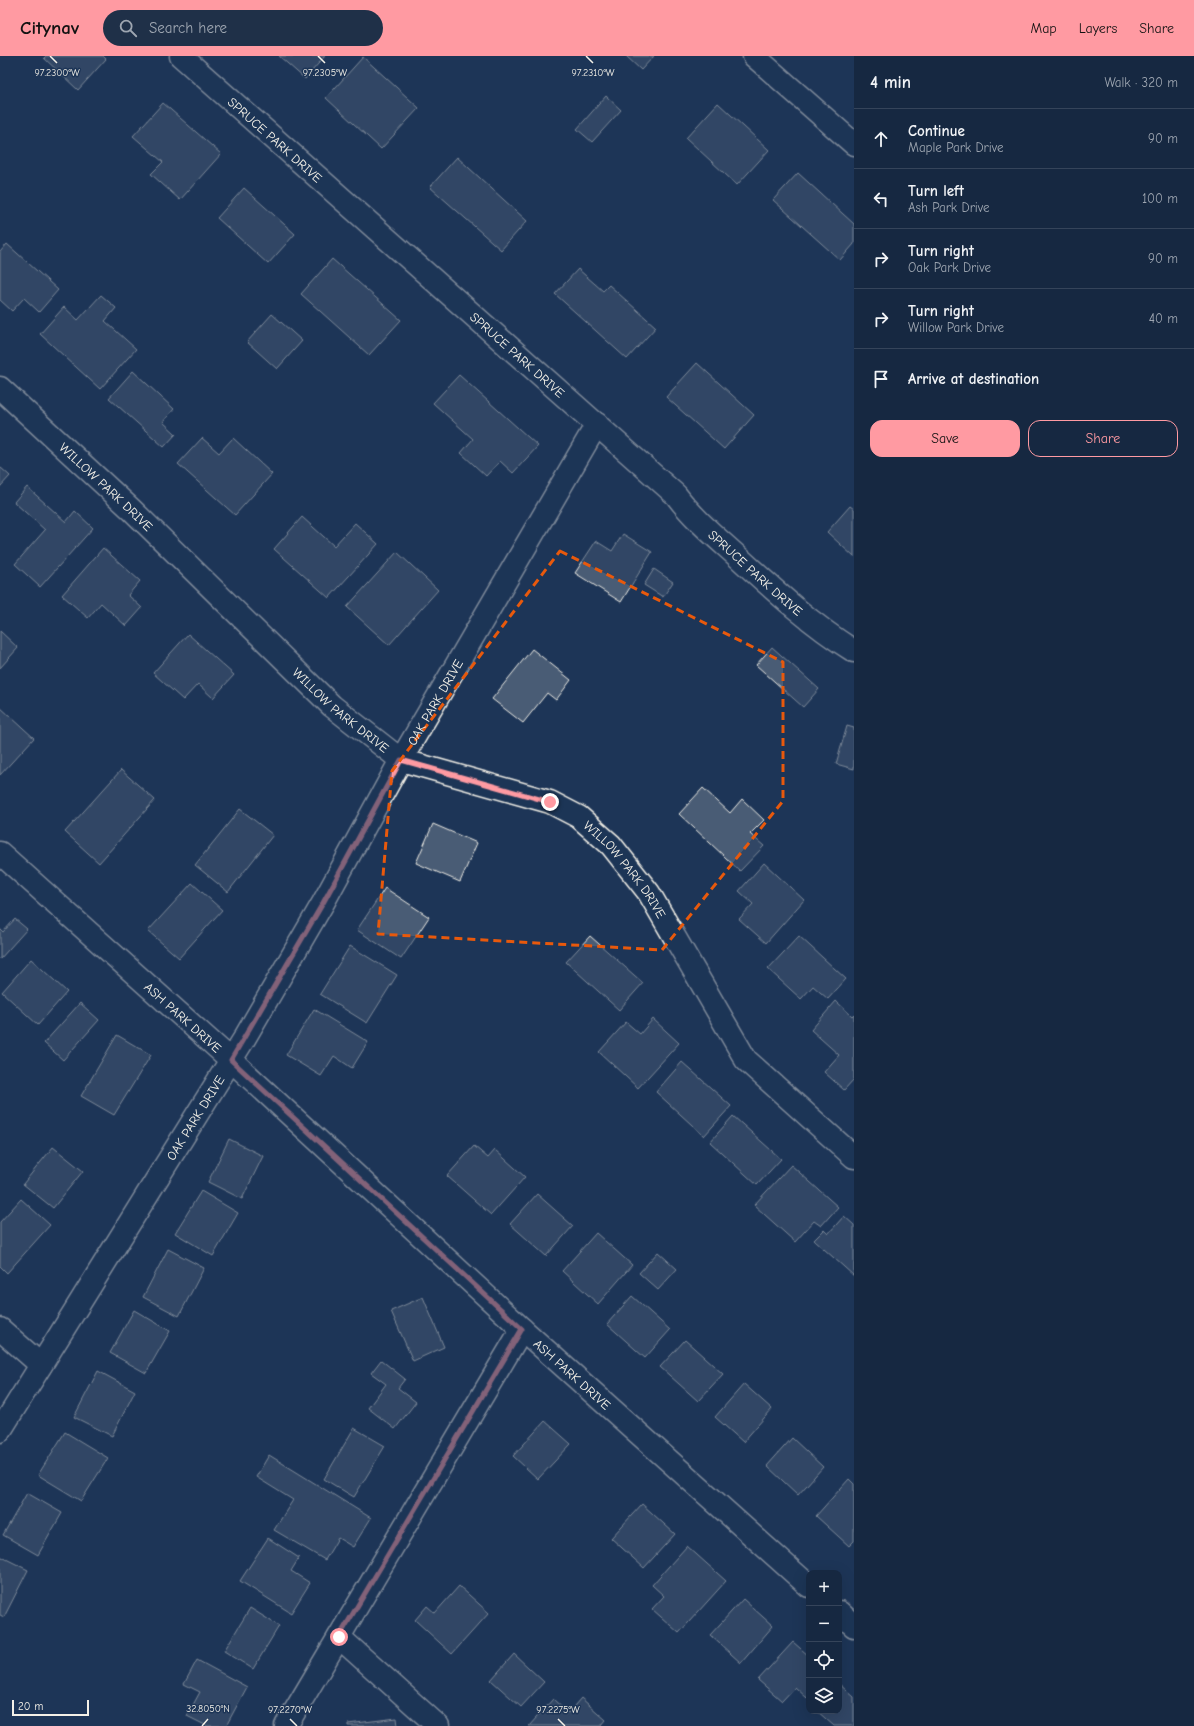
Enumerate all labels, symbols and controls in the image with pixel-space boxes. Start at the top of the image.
search box [103,10,383,46]
text: Citynav [20,17,79,39]
icon: search [117,17,139,39]
text: Search here [149,19,227,37]
text: Map [1030,20,1057,37]
text: Layers [1079,20,1117,37]
text: Share [1139,20,1174,37]
text: 97.2300°W [34,67,80,79]
text: 97.2305°W [303,67,348,79]
text: 97.2310°W [571,67,615,79]
text: 4 min [870,73,911,92]
text: Walk · 320 m [1104,75,1178,90]
street label: SPRUCE PARK DRIVE [225,94,326,185]
text: Continue [908,122,965,140]
icon: ahead [870,128,892,150]
text: 90 m [1148,131,1178,146]
text: Maple Park Drive [908,140,1003,155]
text: Turn left [908,182,964,200]
icon: left [870,188,892,210]
text: 100 m [1142,191,1178,206]
text: Ash Park Drive [908,200,989,215]
text: Turn right [908,242,974,260]
icon: right [870,248,892,270]
text: 90 m [1148,251,1178,266]
text: Oak Park Drive [908,260,991,275]
text: Turn right [908,302,974,320]
icon: right [870,308,892,330]
street label: SPRUCE PARK DRIVE [467,309,568,400]
text: 40 m [1149,311,1178,326]
text: Willow Park Drive [908,320,1004,335]
icon: arrive [870,368,892,390]
text: Arrive at destination [908,370,1039,388]
button: Save [870,420,1020,457]
button: Share [1028,420,1178,457]
street label: WILLOW PARK DRIVE [56,439,156,534]
street label: SPRUCE PARK DRIVE [705,527,806,619]
street label: OAK PARK DRIVE [404,656,466,748]
street label: WILLOW PARK DRIVE [290,664,392,755]
route end [541,793,559,811]
street label: WILLOW PARK DRIVE [581,817,669,921]
street label: ASH PARK DRIVE [142,979,225,1056]
street label: OAK PARK DRIVE [163,1072,227,1163]
street label: ASH PARK DRIVE [531,1336,614,1412]
map controls [806,1570,842,1714]
button: + [806,1570,842,1606]
button: − [806,1606,842,1642]
route start [330,1628,348,1646]
button: locate [806,1642,842,1678]
button: layers [806,1678,842,1714]
scale bar [12,1698,89,1717]
text: 20 m [18,1700,43,1713]
text: 32.8050°N [186,1703,230,1715]
text: 97.2270°W [268,1704,312,1716]
text: 97.2275°W [536,1704,580,1716]

